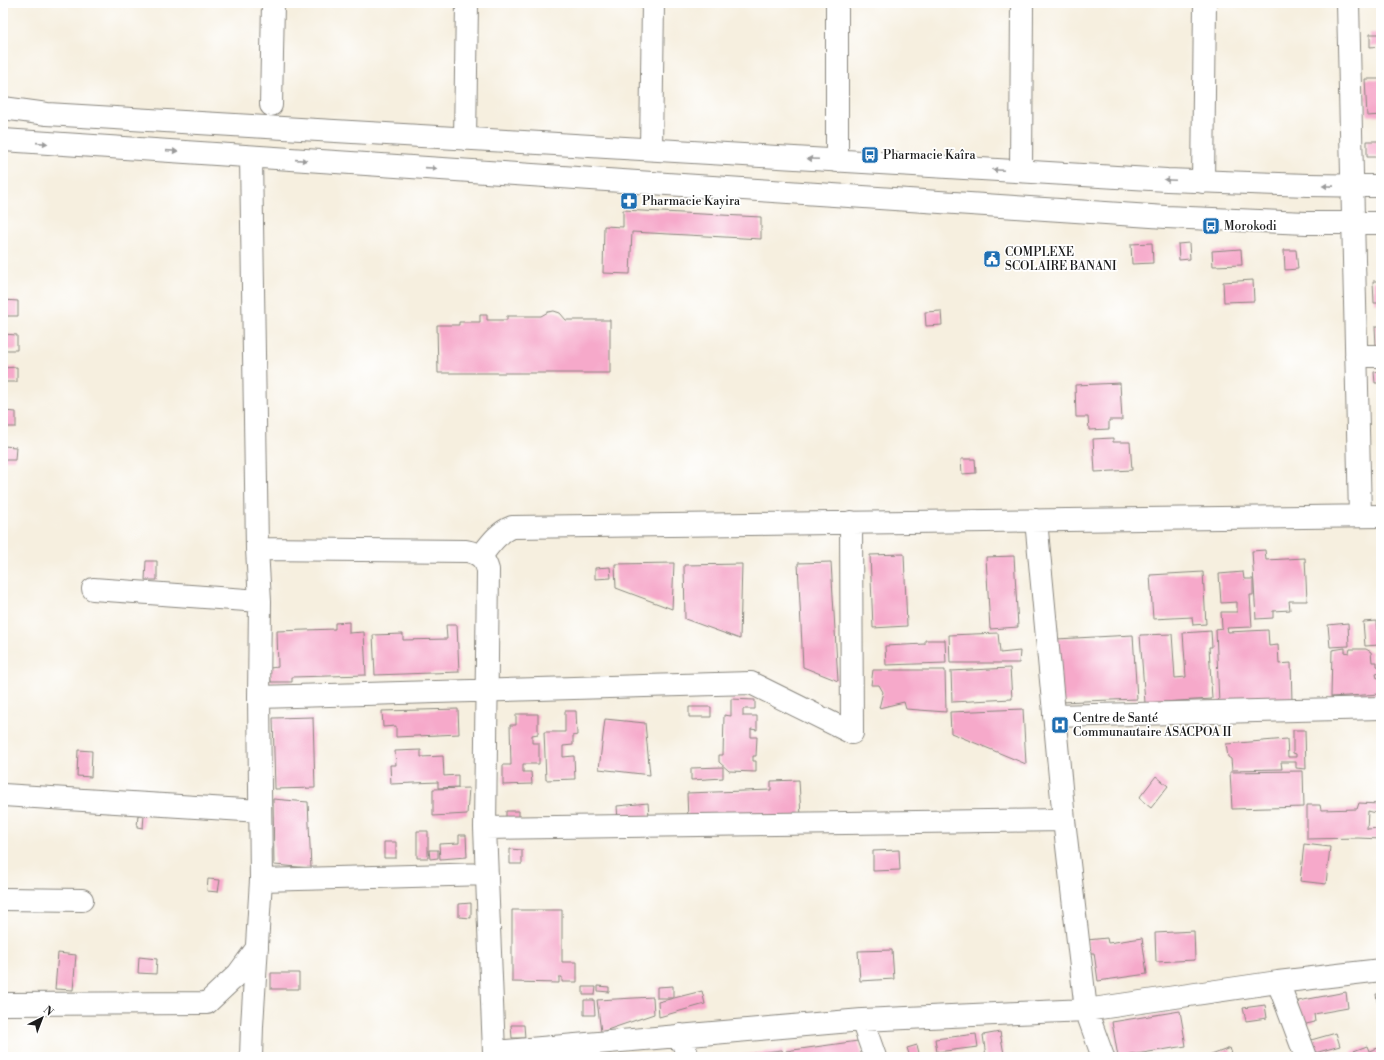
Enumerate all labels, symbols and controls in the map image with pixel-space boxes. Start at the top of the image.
one-way arrow [36,139,48,146]
bus stop icon: Pharmacie Kaîra [860,145,880,165]
one-way arrow [166,148,178,155]
place label: Pharmacie Kaîra [883,148,976,163]
one-way arrow [807,156,819,163]
one-way arrow [295,157,308,163]
one-way arrow [425,165,437,172]
one-way arrow [991,167,1004,173]
one-way arrow [1163,177,1176,183]
one-way arrow [1321,183,1334,189]
pharmacy icon: Pharmacie Kayira [619,191,639,211]
place label: Pharmacie Kayira [642,194,741,209]
bus stop icon: Morokodi [1201,216,1221,236]
place label: Morokodi [1224,219,1277,234]
place label: COMPLEXE SCOLAIRE BANANI [1005,245,1117,274]
public building icon: COMPLEXE SCOLAIRE BANANI [982,249,1002,269]
place label: Centre de Santé Communautaire ASACPOA II [1073,711,1232,740]
hospital icon: Centre de Santé Communautaire ASACPOA II [1050,715,1070,735]
north arrow [22,998,62,1038]
text: N [40,1003,56,1020]

